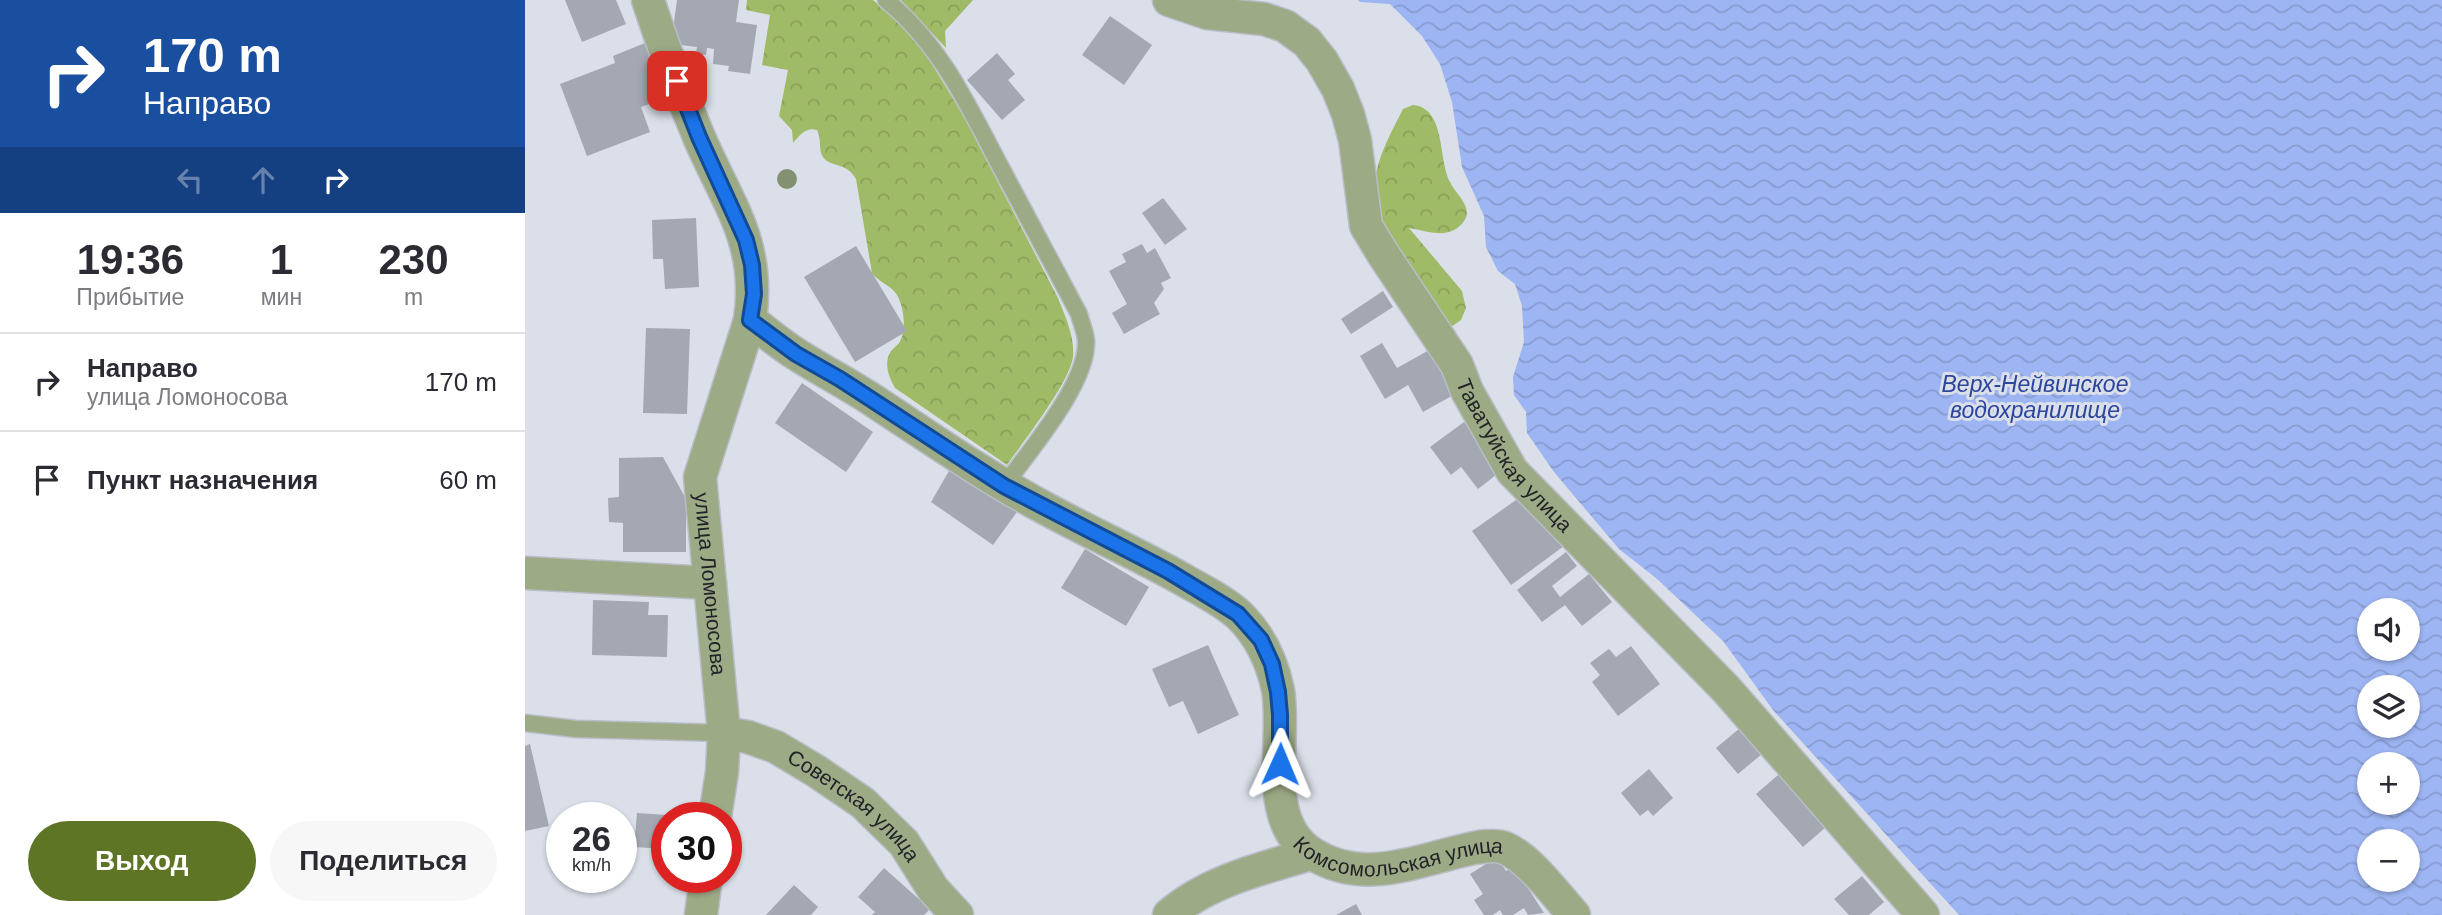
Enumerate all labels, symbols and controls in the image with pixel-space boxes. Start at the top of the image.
icon: right [28,28,119,119]
text: 170 m [143,28,282,82]
pin [647,51,707,111]
icon: arrive [658,62,696,100]
text: Направо [143,85,271,121]
icon: left [171,161,209,199]
icon: ahead [244,161,282,199]
icon: right [317,161,355,199]
text: 19:36 [77,236,184,283]
text: 1 [270,236,293,283]
text: 230 [379,236,449,283]
text: Прибытие [76,284,184,310]
text: мин [261,284,302,310]
text: m [404,284,423,310]
text: Направо [87,353,198,383]
icon: right [28,363,66,401]
text: 170 m [425,367,497,397]
water label: Верх-Нейвинское водохранилище [1942,371,2128,423]
street label: Таватуйская улица [1452,375,1577,537]
text: улица Ломоносова [87,384,288,410]
icon: arrive [28,461,66,499]
text: Пункт назначения [87,465,318,495]
text: 60 m [439,465,497,495]
street label: улица Ломоносова [691,491,731,677]
map controls [2357,598,2420,892]
button: sound [2357,598,2420,661]
button: layers [2357,675,2420,738]
position arrow [1243,727,1317,801]
street label: Советская улица [784,745,925,866]
button: + [2357,752,2420,815]
speed limit sign: 30 [651,802,742,893]
text: 26 [572,819,611,858]
button: Выход [28,821,256,901]
button: Поделиться [270,821,497,901]
button: − [2357,829,2420,892]
street label: Комсомольская улица [1289,832,1504,881]
text: km/h [572,855,611,875]

